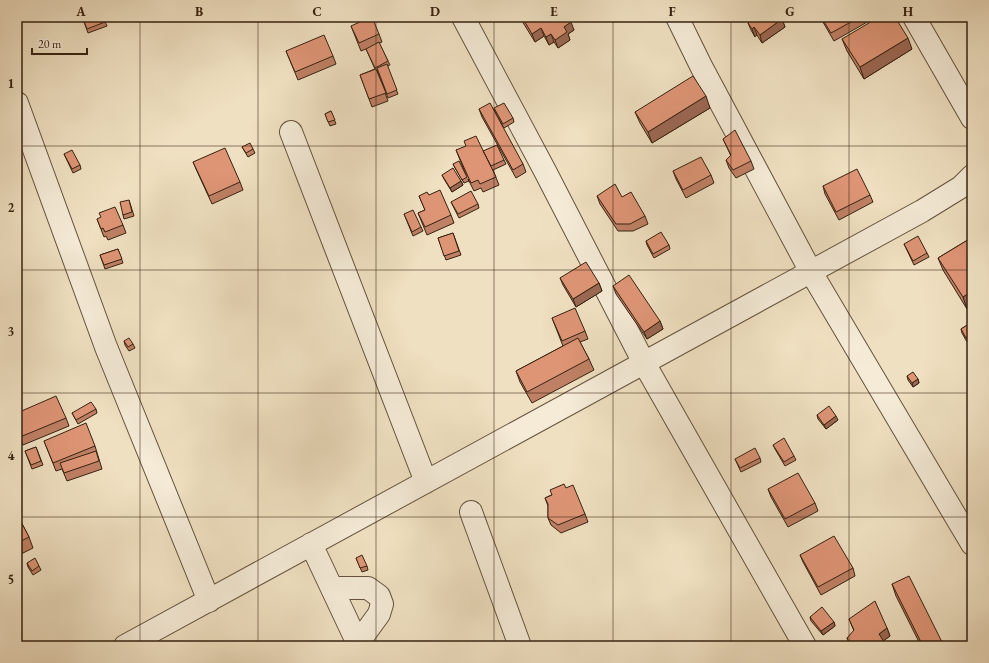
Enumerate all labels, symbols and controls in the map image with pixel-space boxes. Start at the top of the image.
text: A [75,3,86,20]
text: B [195,3,203,20]
text: C [312,3,322,20]
text: D [430,3,440,20]
text: E [550,3,558,20]
text: F [668,3,676,20]
text: G [785,3,795,20]
text: H [903,3,914,20]
scale bar [32,30,87,56]
text: 20 m [38,36,62,52]
text: 1 [8,75,15,92]
text: 2 [8,199,15,216]
text: 3 [8,323,15,340]
text: 4 [8,447,15,464]
text: 5 [8,571,14,588]

